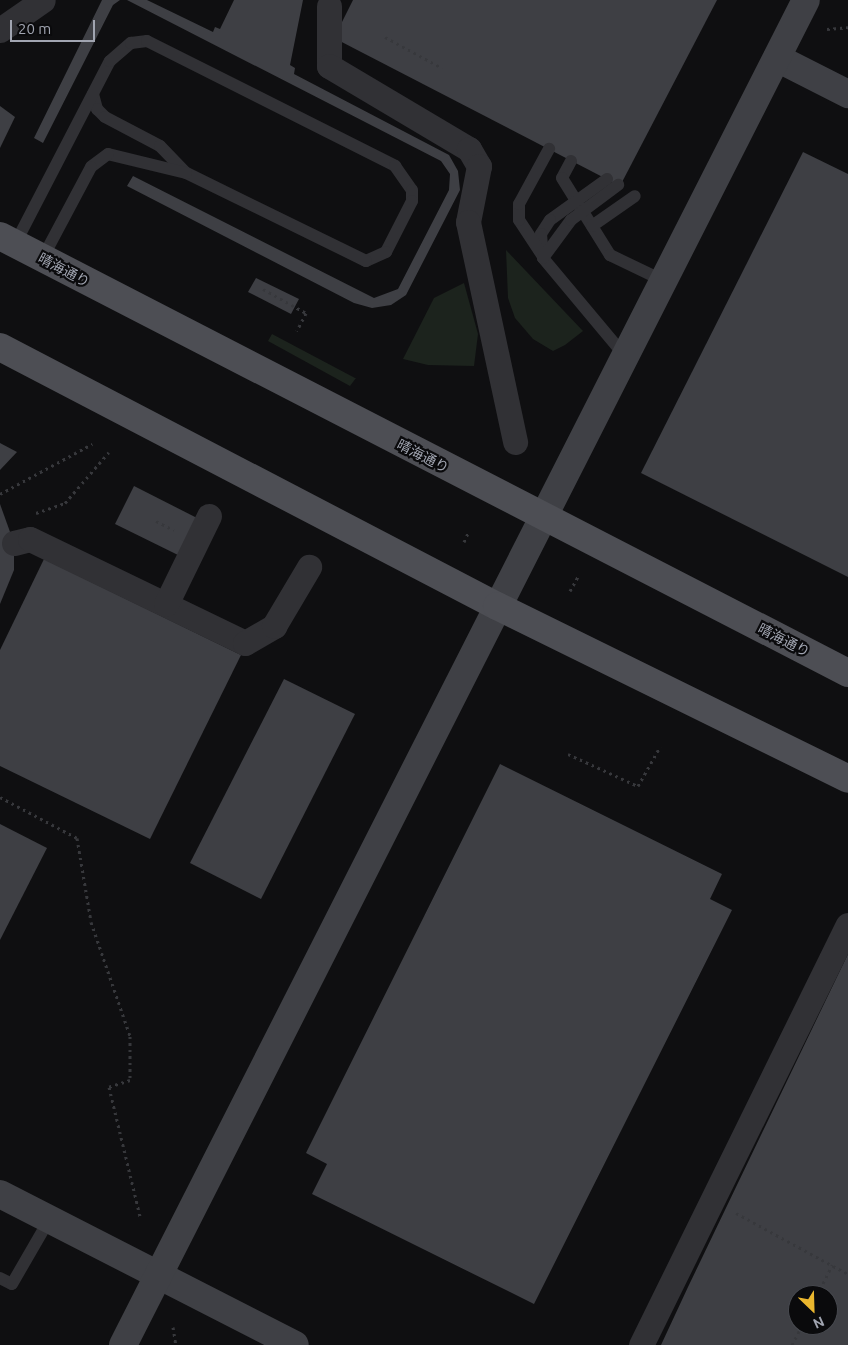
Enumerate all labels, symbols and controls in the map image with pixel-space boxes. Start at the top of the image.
scale bar [12,10,98,42]
text: 20 m [18,20,51,37]
street label: 晴海通り [35,249,93,291]
street label: 晴海通り [394,436,452,476]
street label: 晴海通り [755,620,813,660]
north arrow [788,1285,838,1335]
text: N [811,1313,827,1332]

